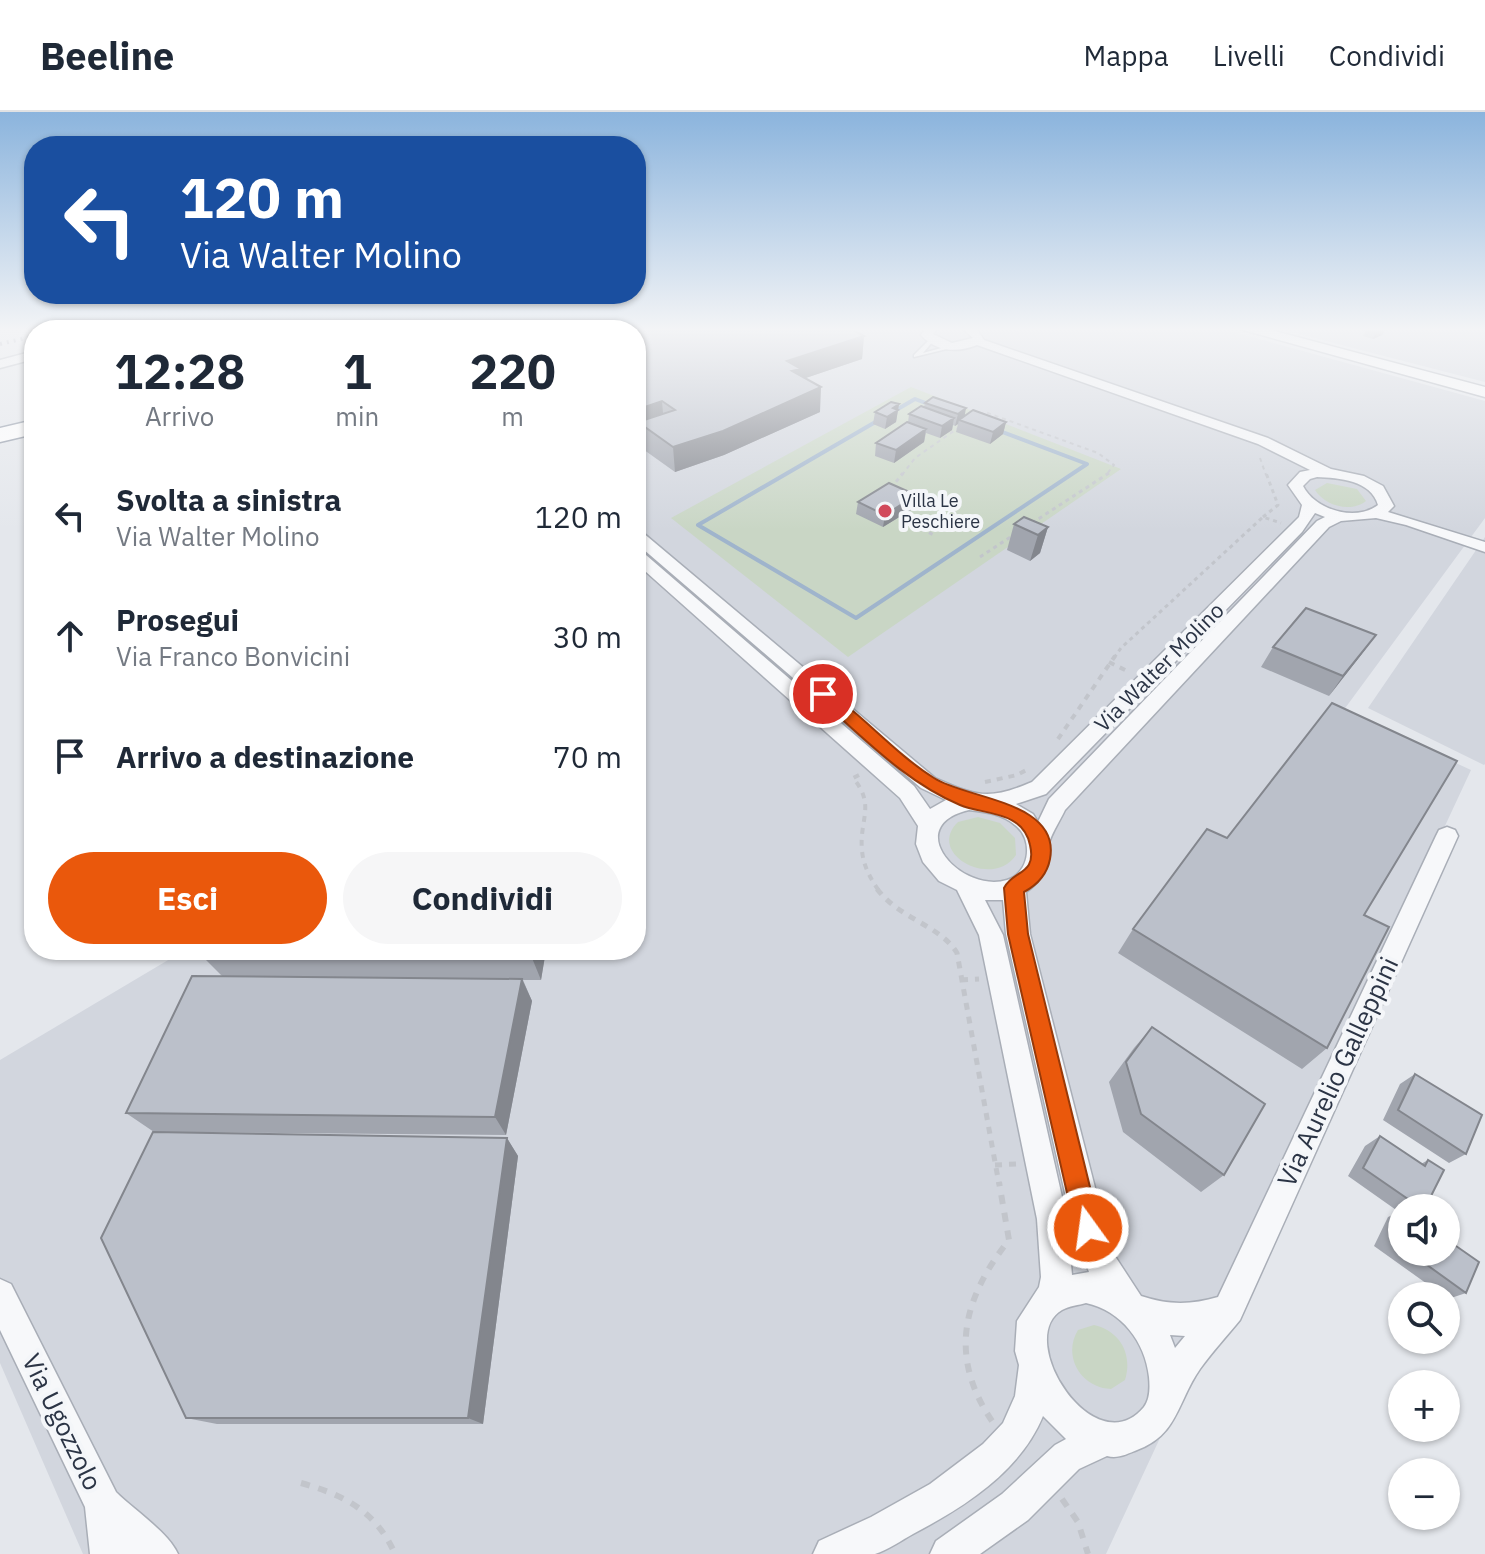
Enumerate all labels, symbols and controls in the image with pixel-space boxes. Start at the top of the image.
text: Beeline [40,31,174,80]
text: Mappa [1084,37,1169,74]
text: Livelli [1213,37,1285,74]
text: Condividi [1329,37,1445,74]
text: 120 m [180,161,344,233]
icon: left [48,168,152,272]
text: Via Walter Molino [180,231,462,278]
text: 12:28 [114,340,245,402]
text: 1 [343,340,372,402]
text: 220 [469,340,556,402]
text: Arrivo [145,399,214,433]
text: min [335,399,379,433]
text: m [501,399,524,433]
text: Svolta a sinistra [116,480,342,519]
place label: Villa Le Peschiere [901,489,980,533]
icon: left [48,494,92,538]
text: 120 m [535,497,622,536]
marker: Villa Le Peschiere [876,502,894,520]
text: Via Walter Molino [116,519,320,553]
street label: Via Walter Molino [1087,595,1230,738]
text: Prosegui [116,600,239,639]
icon: ahead [48,614,92,658]
text: 30 m [553,617,622,656]
text: Via Franco Bonvicini [116,639,350,673]
pin [789,660,857,728]
icon: arrive [801,672,845,716]
icon: arrive [48,734,92,778]
text: Arrivo a destinazione [116,737,414,776]
text: 70 m [553,737,622,776]
button: Esci [48,852,327,944]
button: Condividi [343,852,622,944]
street label: Via Aurelio Galleppini [1269,951,1405,1192]
position arrow [1046,1186,1130,1270]
map controls [1388,1194,1460,1530]
button: sound [1388,1194,1460,1266]
button: search [1388,1282,1460,1354]
street label: Via Ugozzolo [15,1348,111,1495]
button: + [1388,1370,1460,1442]
button: − [1388,1458,1460,1530]

